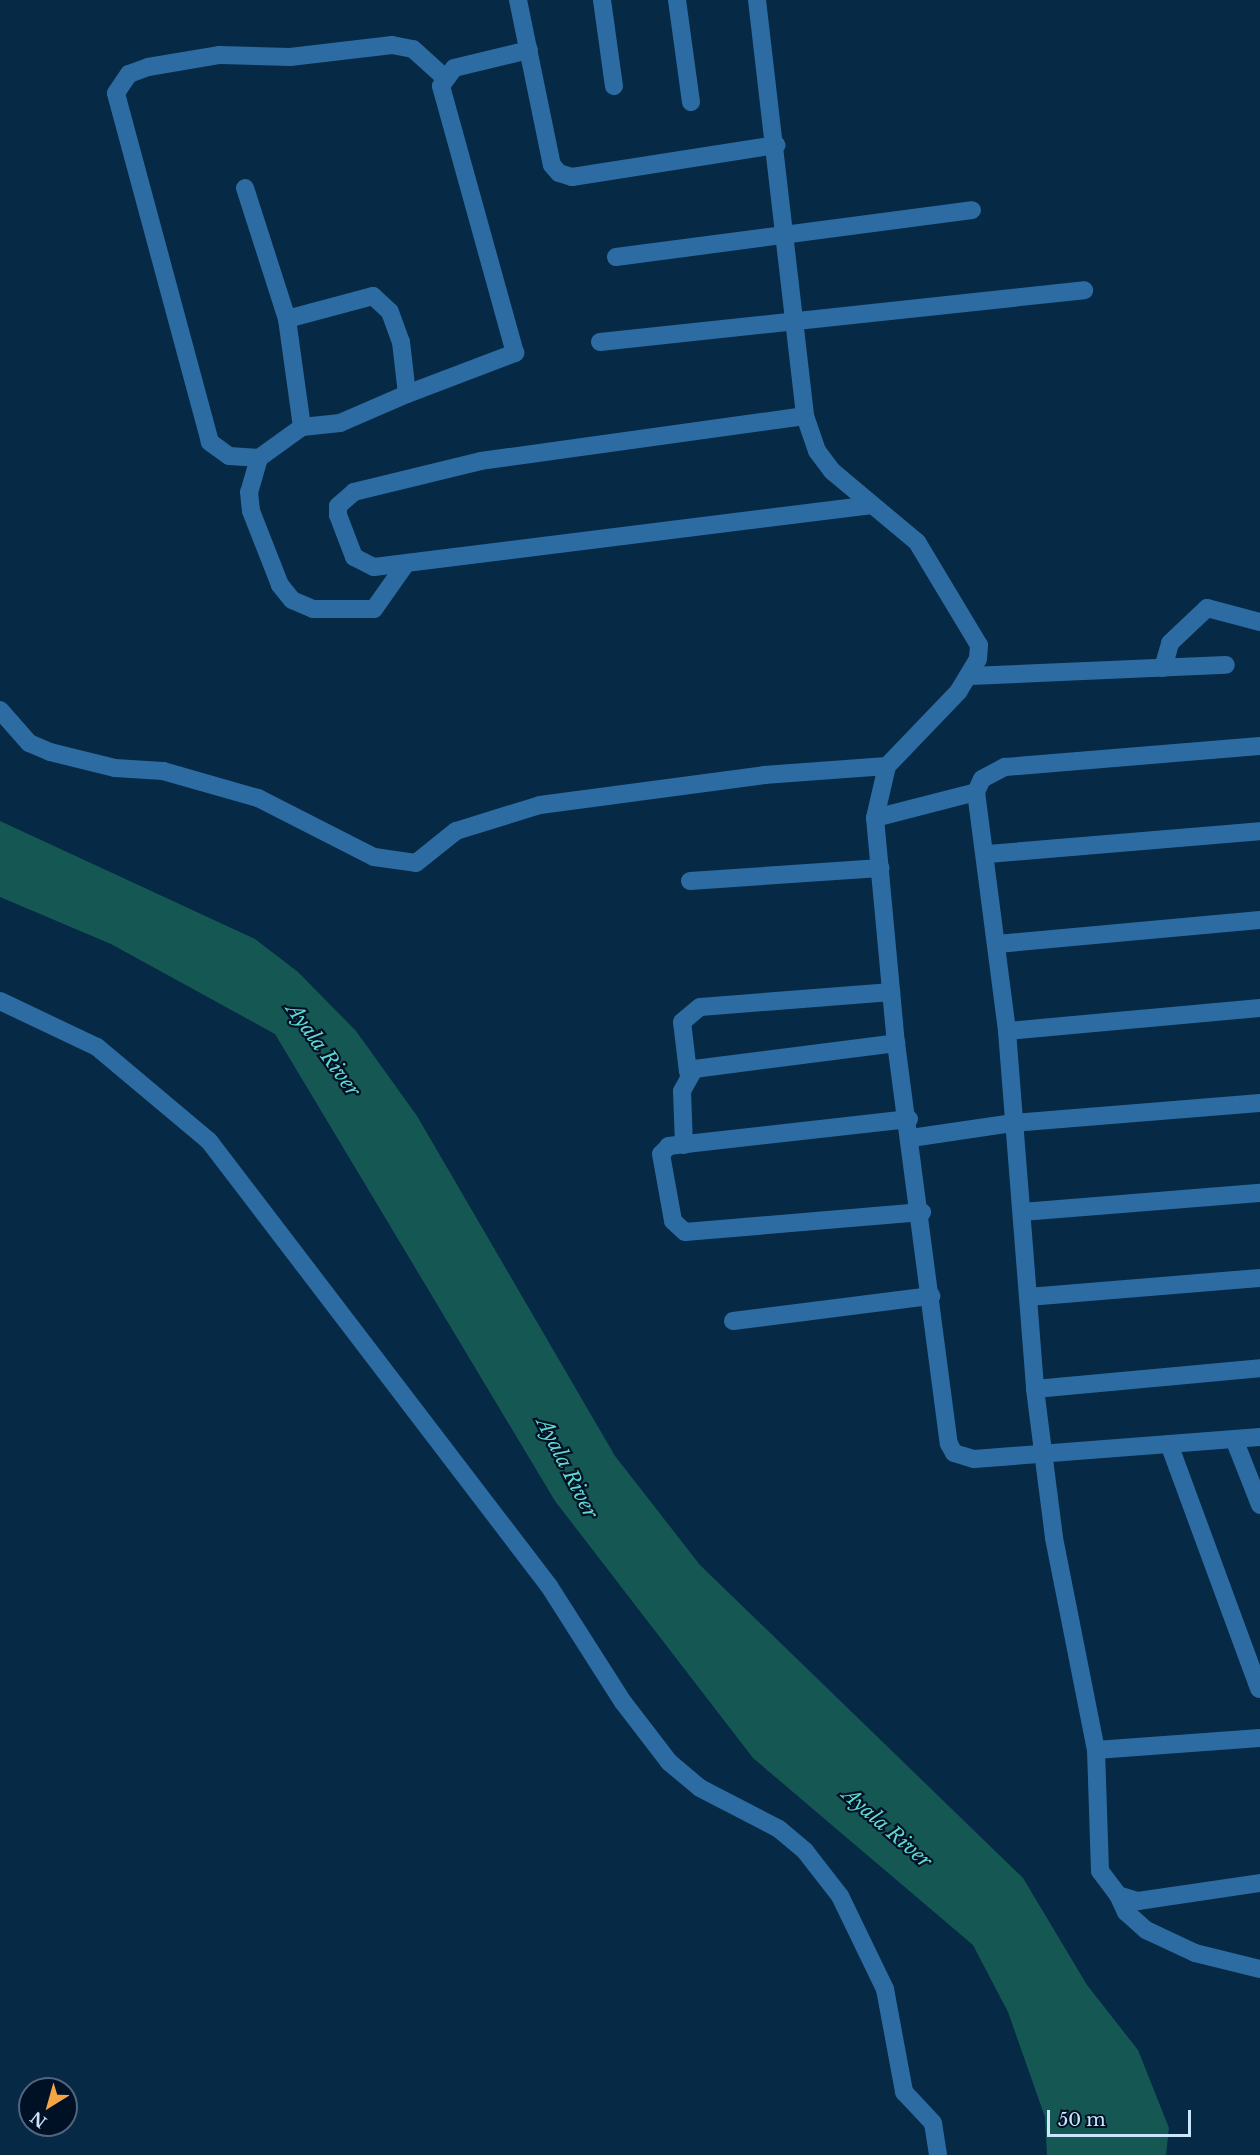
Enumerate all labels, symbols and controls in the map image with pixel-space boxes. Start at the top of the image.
water label: Ayala River [281,998,365,1102]
water label: Ayala River [531,1413,603,1523]
water label: Ayala River [837,1783,937,1873]
north arrow [18,2077,78,2137]
scale bar [1050,2098,1194,2136]
text: N [26,2107,50,2132]
text: 50 m [1058,2109,1106,2131]

